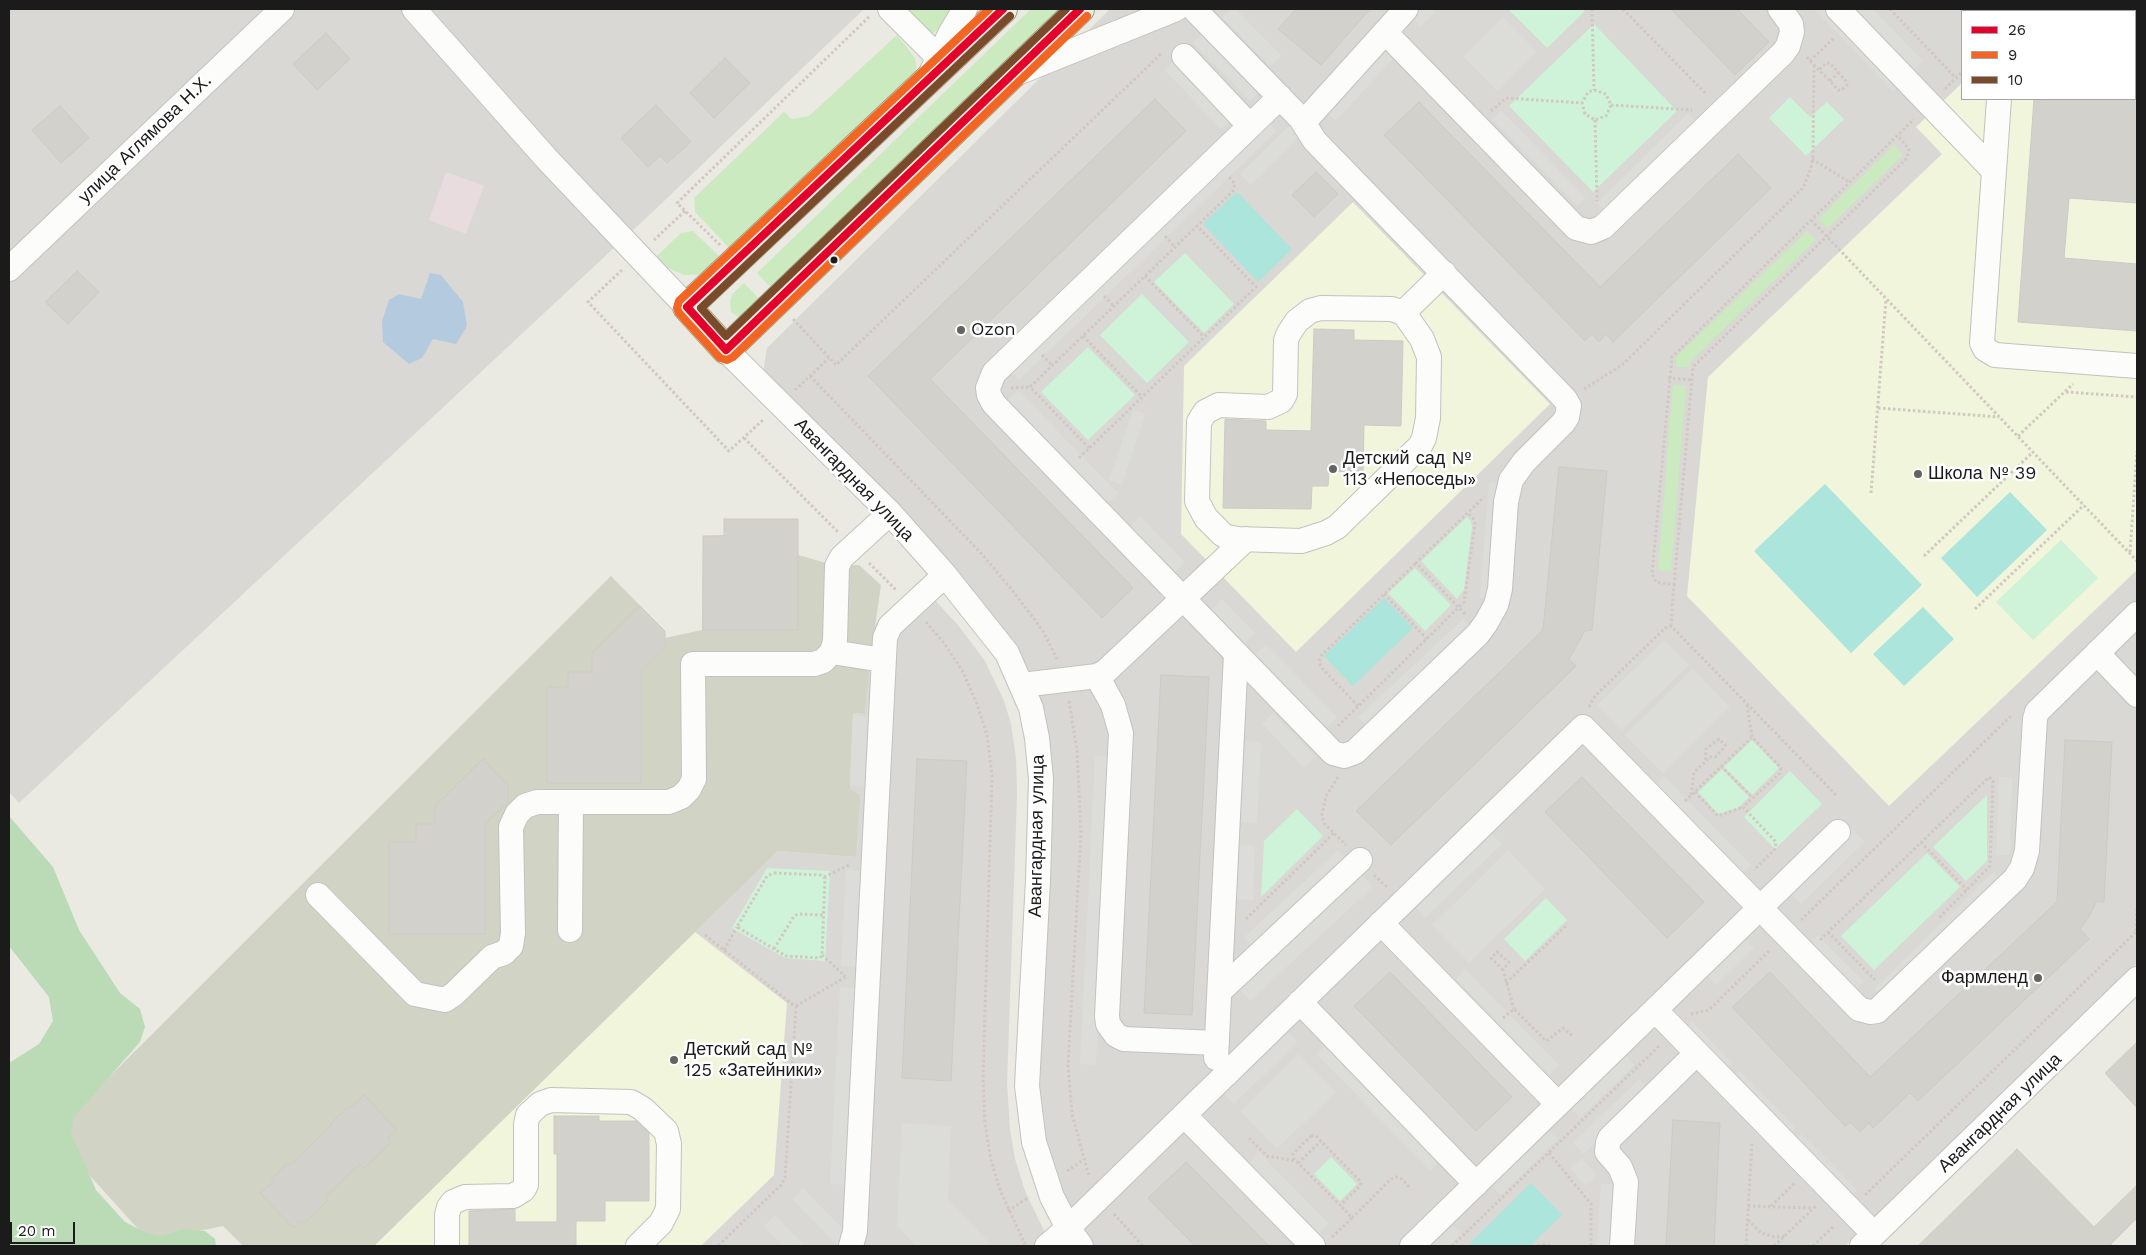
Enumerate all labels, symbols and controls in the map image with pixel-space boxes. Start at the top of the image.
legend [1961,10,2136,100]
text: 26 [2008,21,2026,39]
text: 9 [2008,46,2017,64]
street label: улица Аглямова Н.Х. [74,70,216,208]
text: 10 [2008,71,2023,89]
unlabelled marker [829,255,839,265]
place label: Ozon [971,319,1016,341]
marker: Ozon [955,324,967,336]
street label: Авангардная улица [790,414,918,546]
place label: Детский сад № 113 «Непоседы» [1343,448,1476,490]
marker: Детский сад № 113 «Непоседы» [1327,463,1339,475]
place label: Школа № 39 [1928,463,2036,485]
marker: Школа № 39 [1912,468,1924,480]
street label: Авангардная улица [1025,754,1049,918]
place label: Фармленд [1941,967,2028,989]
marker: Фармленд [2032,972,2044,984]
place label: Детский сад № 125 «Затейники» [684,1039,822,1082]
street label: Авангардная улица [1934,1049,2066,1177]
marker: Детский сад № 125 «Затейники» [668,1054,680,1066]
scale bar [12,1212,78,1244]
text: 20 m [18,1222,56,1240]

